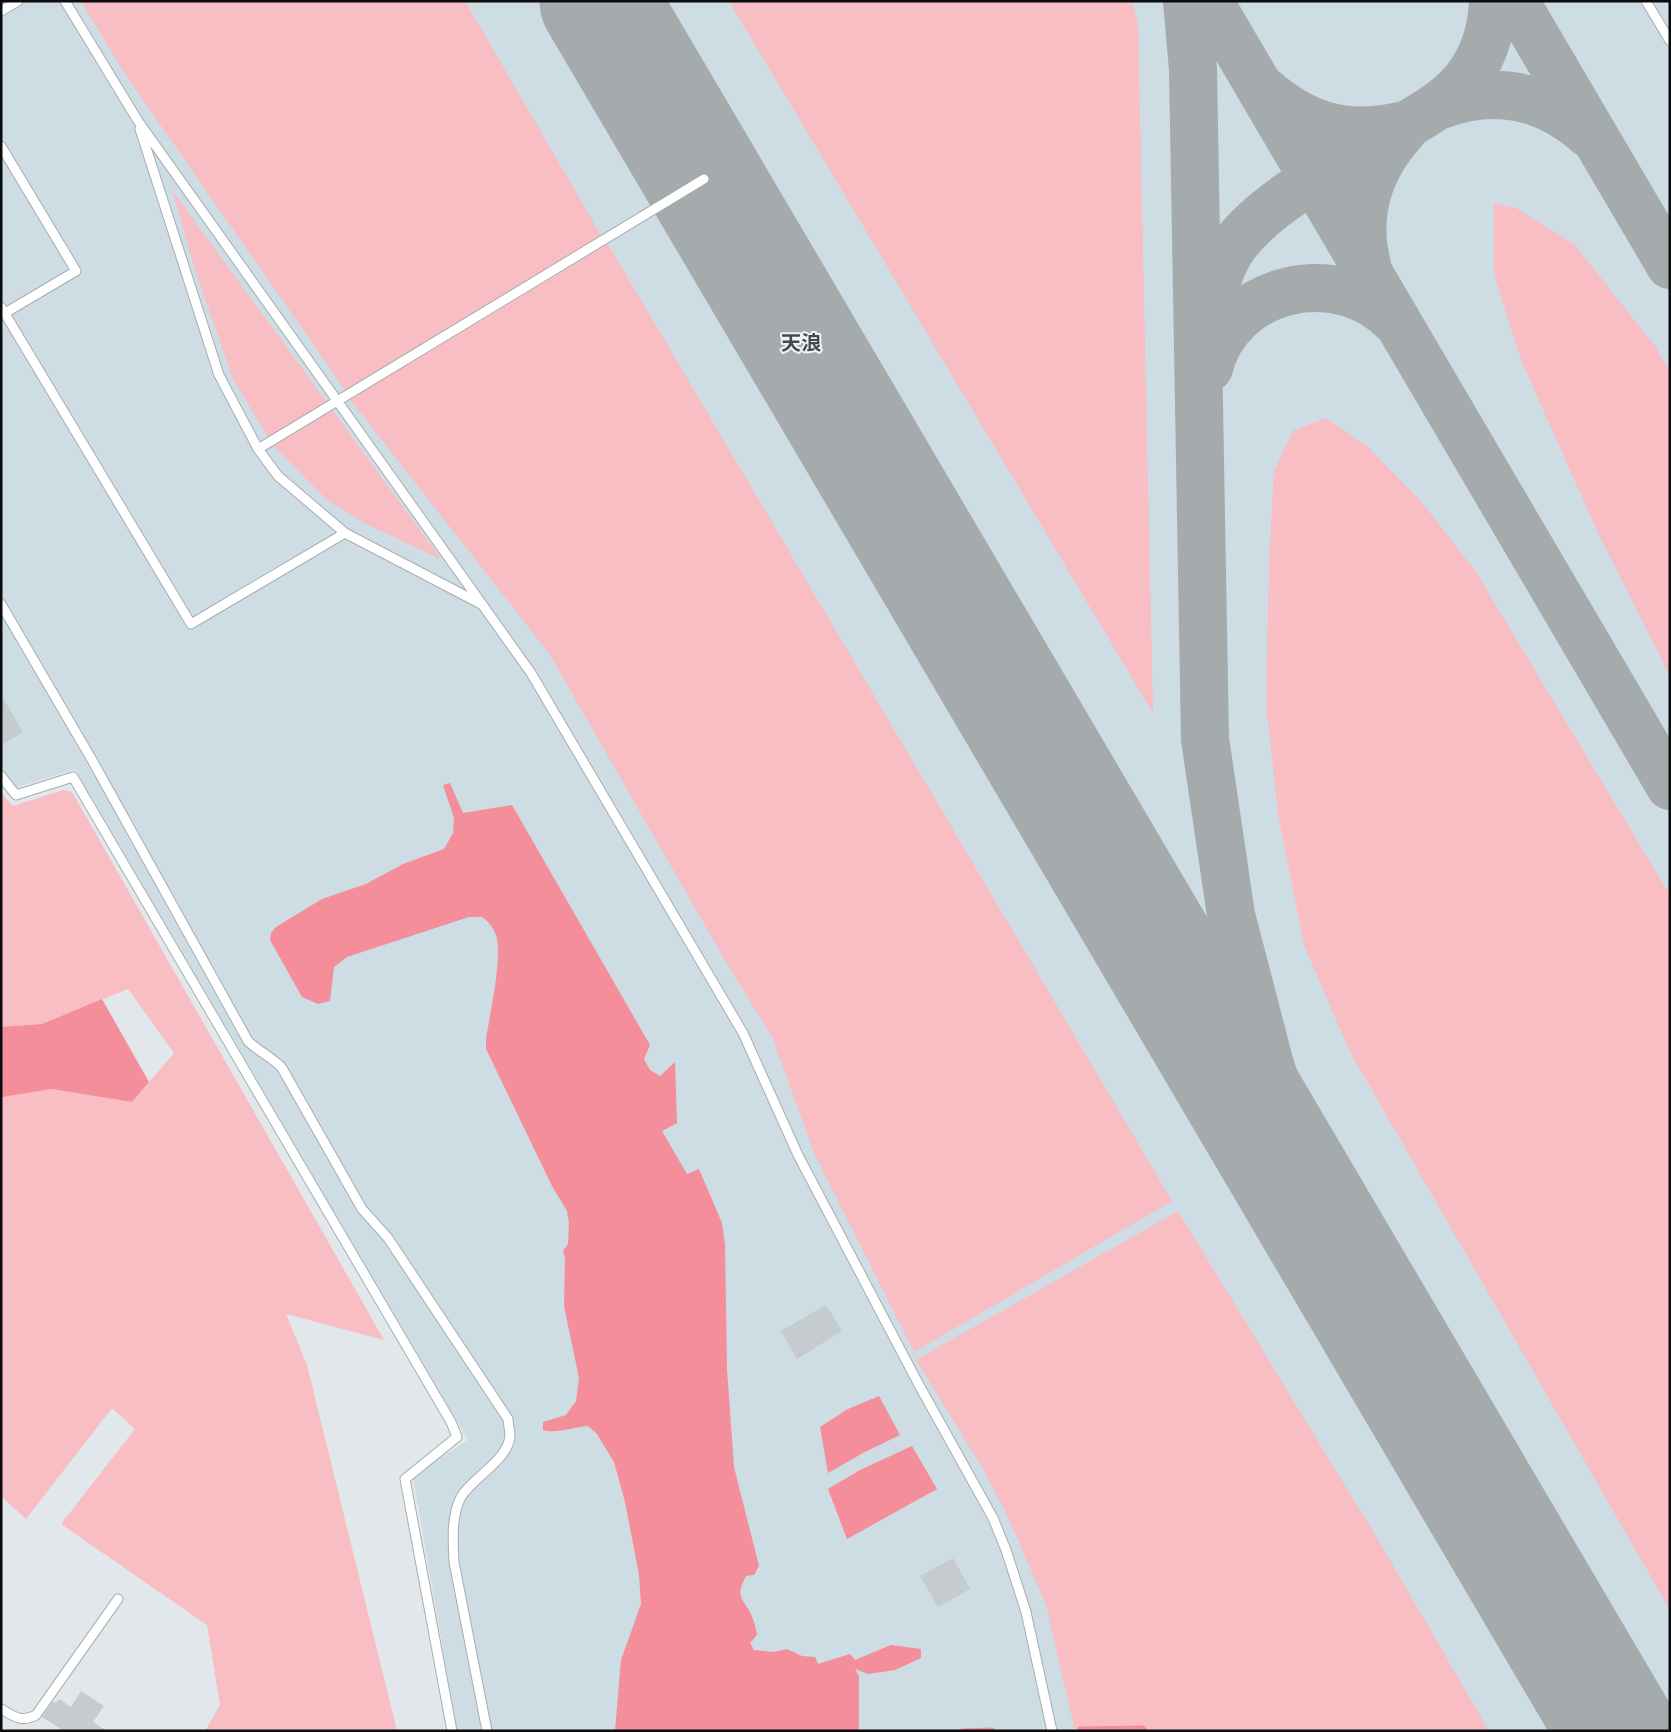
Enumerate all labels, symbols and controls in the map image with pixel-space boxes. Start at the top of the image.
district label: 天浪 [781,332,821,356]

